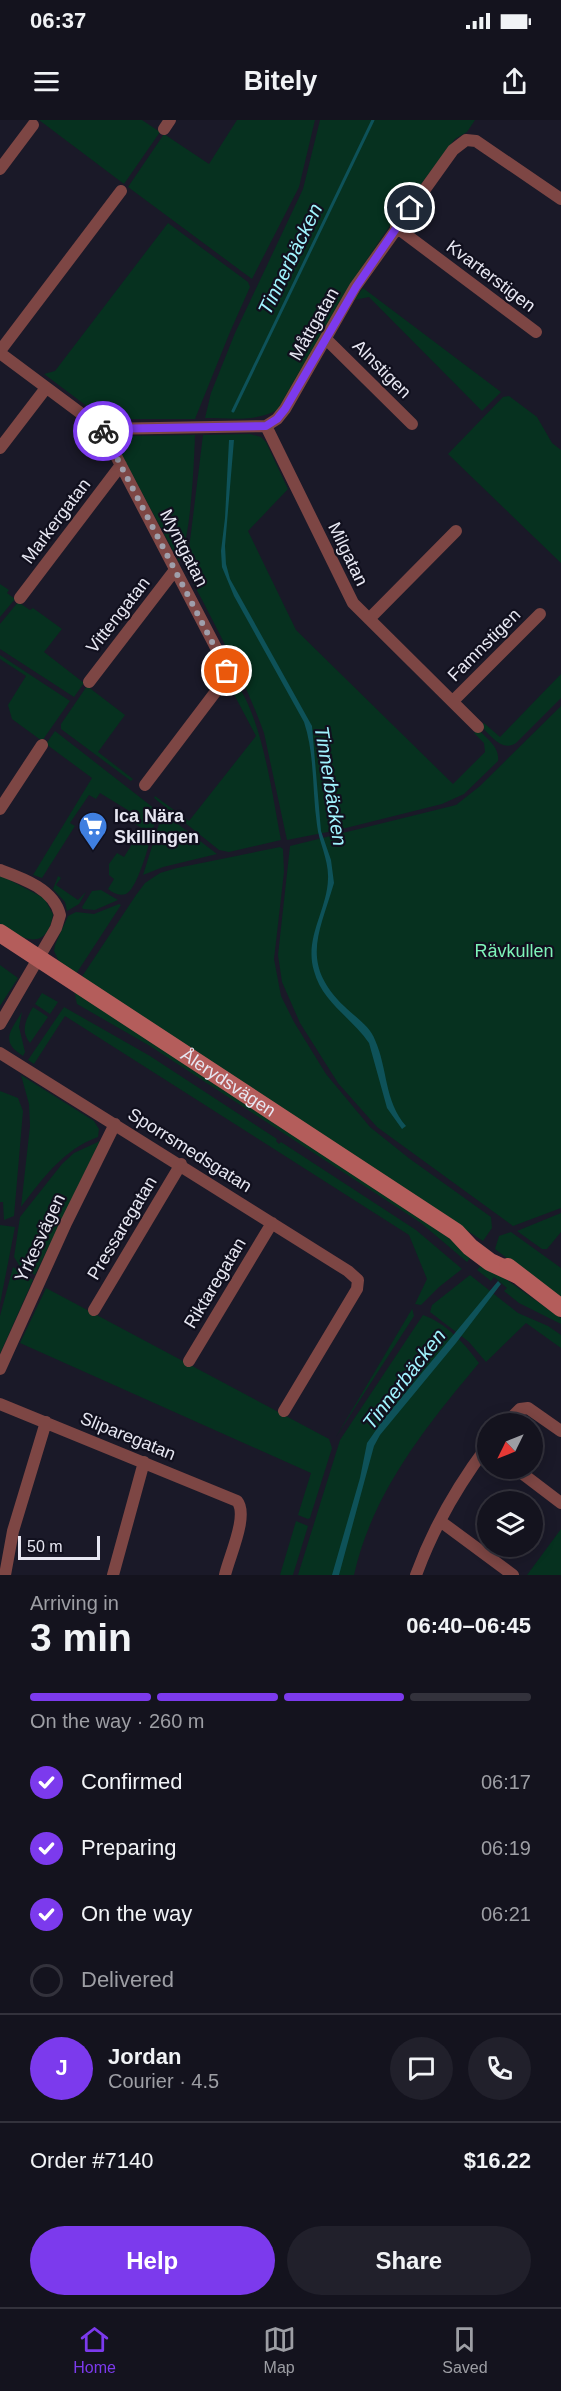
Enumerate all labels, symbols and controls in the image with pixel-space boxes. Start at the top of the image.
text: 06:37 [30,8,86,33]
icon: menu [30,65,63,98]
icon: share [498,65,531,98]
text: Bitely [244,66,317,96]
pin [384,182,435,233]
icon: home [393,191,426,224]
water label: Tinnerbäcken [254,200,326,318]
street label: Kvarterstigen [443,236,539,316]
street label: Måttgatan [285,284,343,364]
street label: Alnstigen [349,336,415,402]
courier [73,401,133,461]
icon: bike [87,415,120,448]
street label: Markergatan [18,475,94,567]
street label: Myntgatan [156,506,212,590]
street label: Milgatan [324,519,372,589]
street label: Vittengatan [82,573,154,657]
street label: Famnstigen [444,605,524,685]
pin [201,645,252,696]
icon: bag [210,654,243,687]
water label: Tinnerbäcken [311,725,351,847]
place label: Ica Nära Skillingen [114,806,199,847]
supermarket icon: Ica Nära Skillingen [77,810,109,852]
park label: Rävkullen [474,941,554,961]
street label: Ålerydsvägen [177,1044,279,1121]
street label: Sporrsmedsgatan [124,1104,256,1196]
street label: Pressaregatan [83,1173,161,1283]
street label: Yrkesvägen [11,1191,69,1285]
street label: Riktaregatan [180,1234,250,1332]
water label: Tinnerbäcken [358,1325,450,1433]
street label: Sliparegatan [77,1408,179,1464]
north arrow [477,1413,543,1479]
map controls [477,1413,543,1557]
button: layers [477,1491,543,1557]
scale bar [18,1533,100,1560]
text: 50 m [27,1538,63,1555]
text: Arriving in [30,1592,119,1614]
text: 06:40–06:45 [406,1613,531,1638]
text: 3 min [30,1616,132,1659]
text: On the way · 260 m [30,1710,205,1732]
icon: check [30,1766,63,1799]
text: Confirmed [81,1769,182,1794]
text: 06:17 [481,1771,531,1793]
icon: check [30,1832,63,1865]
text: Preparing [81,1835,176,1860]
text: 06:19 [481,1837,531,1859]
icon: check [30,1898,63,1931]
text: On the way [81,1901,192,1926]
text: 06:21 [481,1903,531,1925]
text: Delivered [81,1967,174,1992]
button: chat [390,2037,453,2100]
button: phone [468,2037,531,2100]
text: Jordan [108,2044,181,2069]
text: J [55,2055,68,2080]
text: Courier · 4.5 [108,2070,219,2092]
text: Order #7140 [30,2148,154,2173]
text: $16.22 [464,2148,531,2173]
button: Help [30,2226,275,2295]
button: Share [287,2226,531,2295]
tab: Home [73,2323,116,2377]
tab: Map [263,2323,296,2377]
tab: Saved [442,2323,488,2377]

